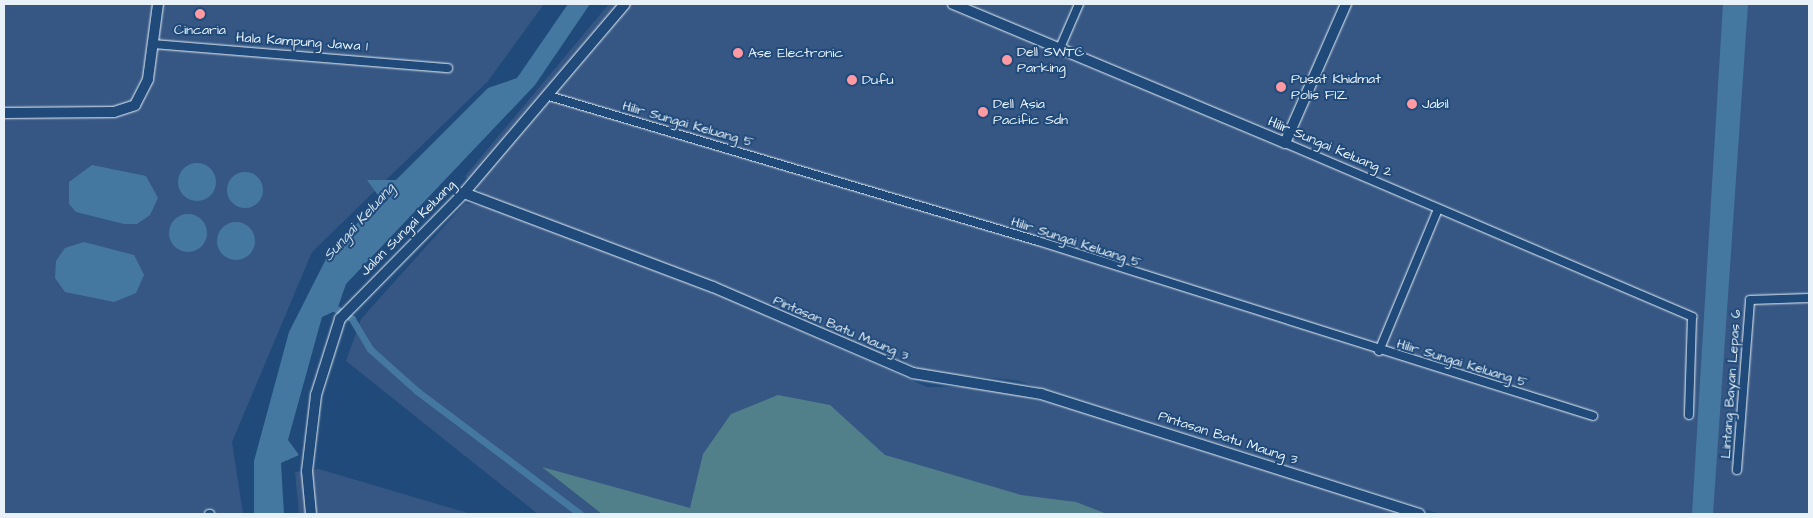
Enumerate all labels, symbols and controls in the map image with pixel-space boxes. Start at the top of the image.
marker: Cincaria [194,8,206,20]
place label: Cincaria [174,22,226,38]
street label: Hala Kampung Jawa 1 [236,29,368,55]
place label: Dell SWTC Parking [1017,44,1084,76]
place label: Ase Electronic [748,45,843,61]
marker: Ase Electronic [732,47,744,59]
marker: Dell SWTC Parking [1001,54,1013,66]
place label: Pusat Khidmat Polis FIZ [1291,71,1381,104]
place label: Dufu [862,72,894,88]
marker: Dufu [846,74,858,86]
marker: Pusat Khidmat Polis FIZ [1275,81,1287,93]
place label: Dell Asia Pacific Sdn [993,96,1068,128]
place label: Jabil [1422,96,1449,112]
street label: Hilir Sungai Keluang 5 [620,97,756,151]
marker: Jabil [1406,98,1418,110]
marker: Dell Asia Pacific Sdn [977,106,989,118]
street label: Hilir Sungai Keluang 2 [1265,113,1395,181]
street label: Jalan Sungai Keluang [357,177,459,279]
water label: Sungai Keluang [319,179,399,265]
street label: Hilir Sungai Keluang 5 [1009,213,1143,271]
street label: Pintasan Batu Maung 3 [771,292,911,364]
street label: Lintang Bayan Lepas 6 [1717,309,1745,459]
street label: Hilir Sungai Keluang 5 [1395,335,1529,391]
street label: Pintasan Batu Maung 3 [1156,407,1300,469]

